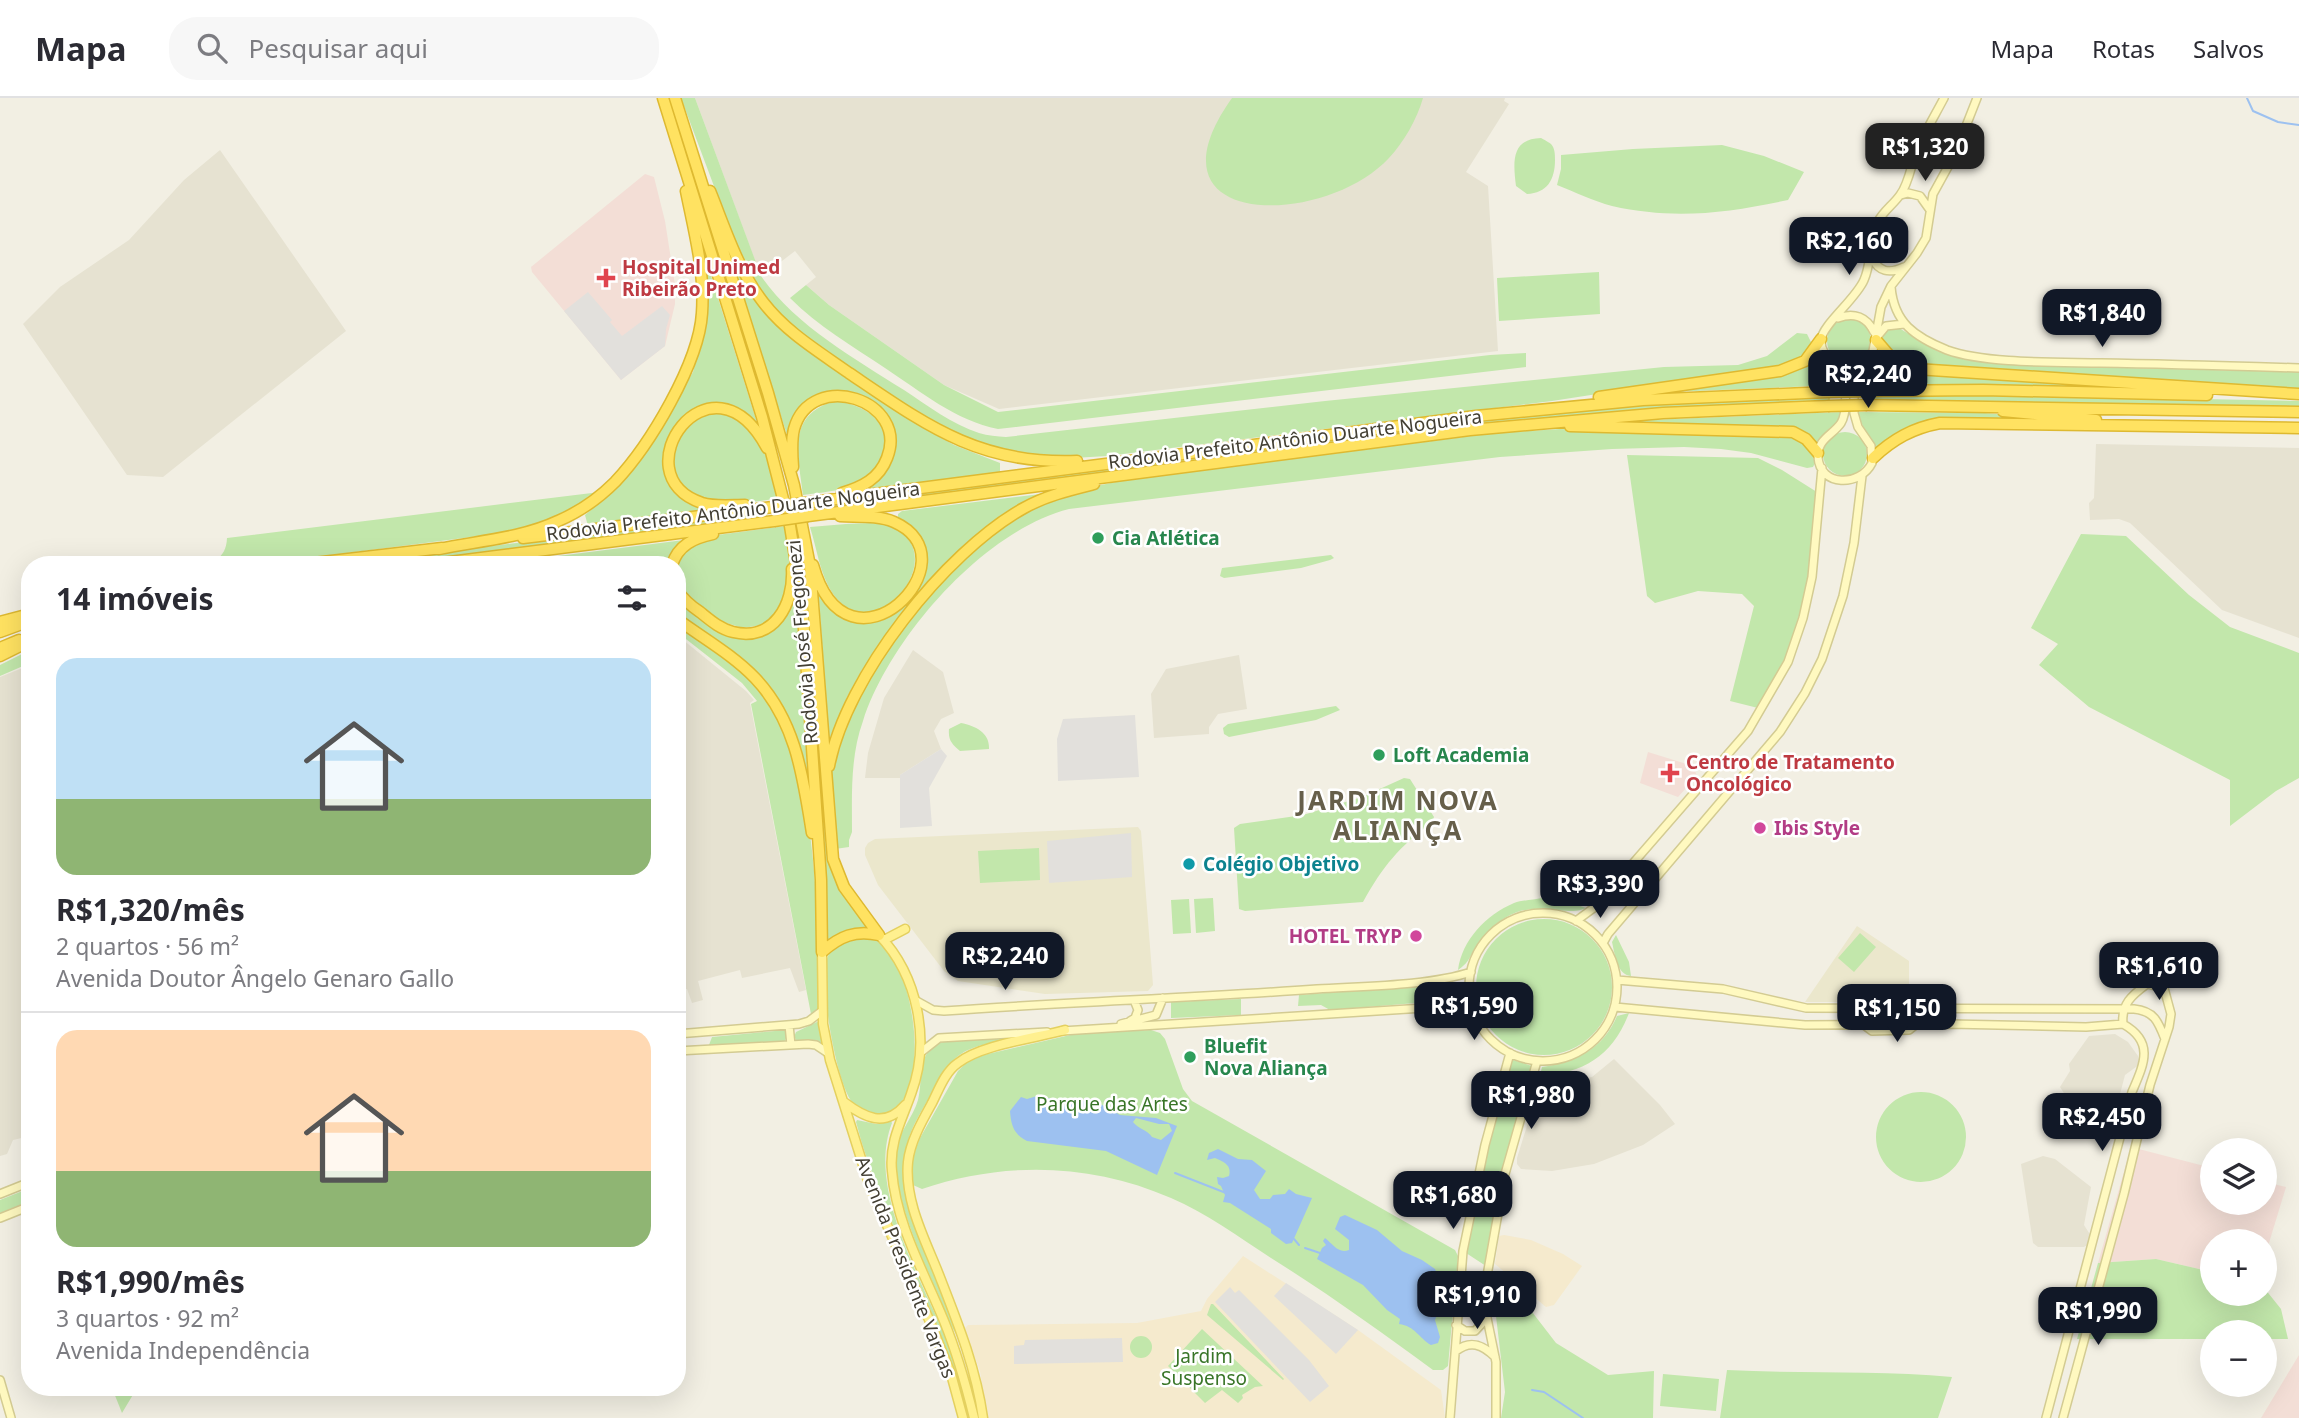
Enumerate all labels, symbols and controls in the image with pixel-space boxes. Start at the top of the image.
search box [169,17,659,80]
text: Mapa [35,26,127,71]
icon: search [193,29,231,67]
text: Pesquisar aqui [249,30,428,66]
text: Mapa [1990,32,2054,65]
text: Rotas [2092,32,2155,65]
text: Salvos [2193,32,2264,65]
pin: R$1,320 [1860,123,1990,183]
text: R$1,320 [1881,130,1969,162]
pin: R$2,160 [1784,218,1914,277]
text: R$2,160 [1805,224,1893,256]
place label: Hospital Unimed Ribeirão Preto [622,254,780,302]
marker: Hospital Unimed Ribeirão Preto [596,268,616,288]
pin: R$1,840 [2037,289,2167,349]
text: R$1,840 [2058,296,2146,328]
pin: R$2,240 [1803,350,1933,410]
text: R$2,240 [1824,357,1912,389]
street label: Rodovia Prefeito Antônio Duarte Nogueira [1107,403,1483,475]
street label: Rodovia Prefeito Antônio Duarte Nogueira [545,475,921,547]
place label: Cia Atlética [1112,525,1220,551]
marker: Cia Atlética [1090,530,1106,546]
street label: Rodovia José Fregonezi [780,539,824,745]
text: 14 imóveis [56,578,214,619]
icon: filters [613,579,651,617]
icon: home [291,703,417,829]
place label: Loft Academia [1393,742,1529,768]
marker: Loft Academia [1371,747,1387,763]
place label: Centro de Tratamento Oncológico [1686,749,1895,797]
marker: Centro de Tratamento Oncológico [1660,763,1680,783]
district label: JARDIM NOVA ALIANÇA [1295,782,1499,848]
place label: Ibis Style [1774,815,1860,841]
marker: Ibis Style [1752,820,1768,836]
place label: Colégio Objetivo [1203,851,1359,877]
marker: Colégio Objetivo [1181,856,1197,872]
pin: R$3,390 [1535,860,1665,920]
text: R$3,390 [1556,867,1644,899]
text: R$1,320/mês [56,889,245,930]
place label: HOTEL TRYP [1289,923,1402,949]
marker: HOTEL TRYP [1408,928,1424,944]
text: 2 quartos · 56 m² [56,930,239,962]
pin: R$2,240 [940,932,1070,992]
text: R$2,240 [961,939,1049,971]
pin: R$1,610 [2094,942,2224,1002]
text: R$1,610 [2115,949,2203,981]
text: Avenida Doutor Ângelo Genaro Gallo [56,962,454,994]
pin: R$1,590 [1409,982,1539,1042]
pin: R$1,150 [1832,984,1962,1044]
text: R$1,590 [1430,989,1518,1021]
text: R$1,150 [1853,991,1941,1023]
place label: Bluefit Nova Aliança [1204,1033,1328,1081]
marker: Bluefit Nova Aliança [1182,1049,1198,1065]
pin: R$1,980 [1466,1072,1596,1131]
icon: home [291,1075,417,1201]
text: R$1,980 [1487,1078,1575,1110]
park label: Parque das Artes [1036,1091,1188,1117]
pin: R$2,450 [2037,1094,2167,1153]
text: R$2,450 [2058,1100,2146,1132]
map controls [2200,1138,2277,1397]
button: layers [2200,1138,2277,1215]
street label: Avenida Presidente Vargas [849,1152,963,1382]
pin: R$1,680 [1388,1172,1518,1231]
text: R$1,680 [1409,1178,1497,1210]
button: + [2200,1229,2277,1306]
text: R$1,990/mês [56,1261,245,1302]
pin: R$1,910 [1412,1272,1542,1331]
text: R$1,910 [1433,1278,1521,1310]
pin: R$1,990 [2033,1288,2163,1347]
text: R$1,990 [2054,1294,2142,1326]
text: 3 quartos · 92 m² [56,1302,239,1334]
button: − [2200,1320,2277,1397]
text: Avenida Independência [56,1334,310,1366]
park label: Jardim Suspenso [1161,1343,1247,1391]

